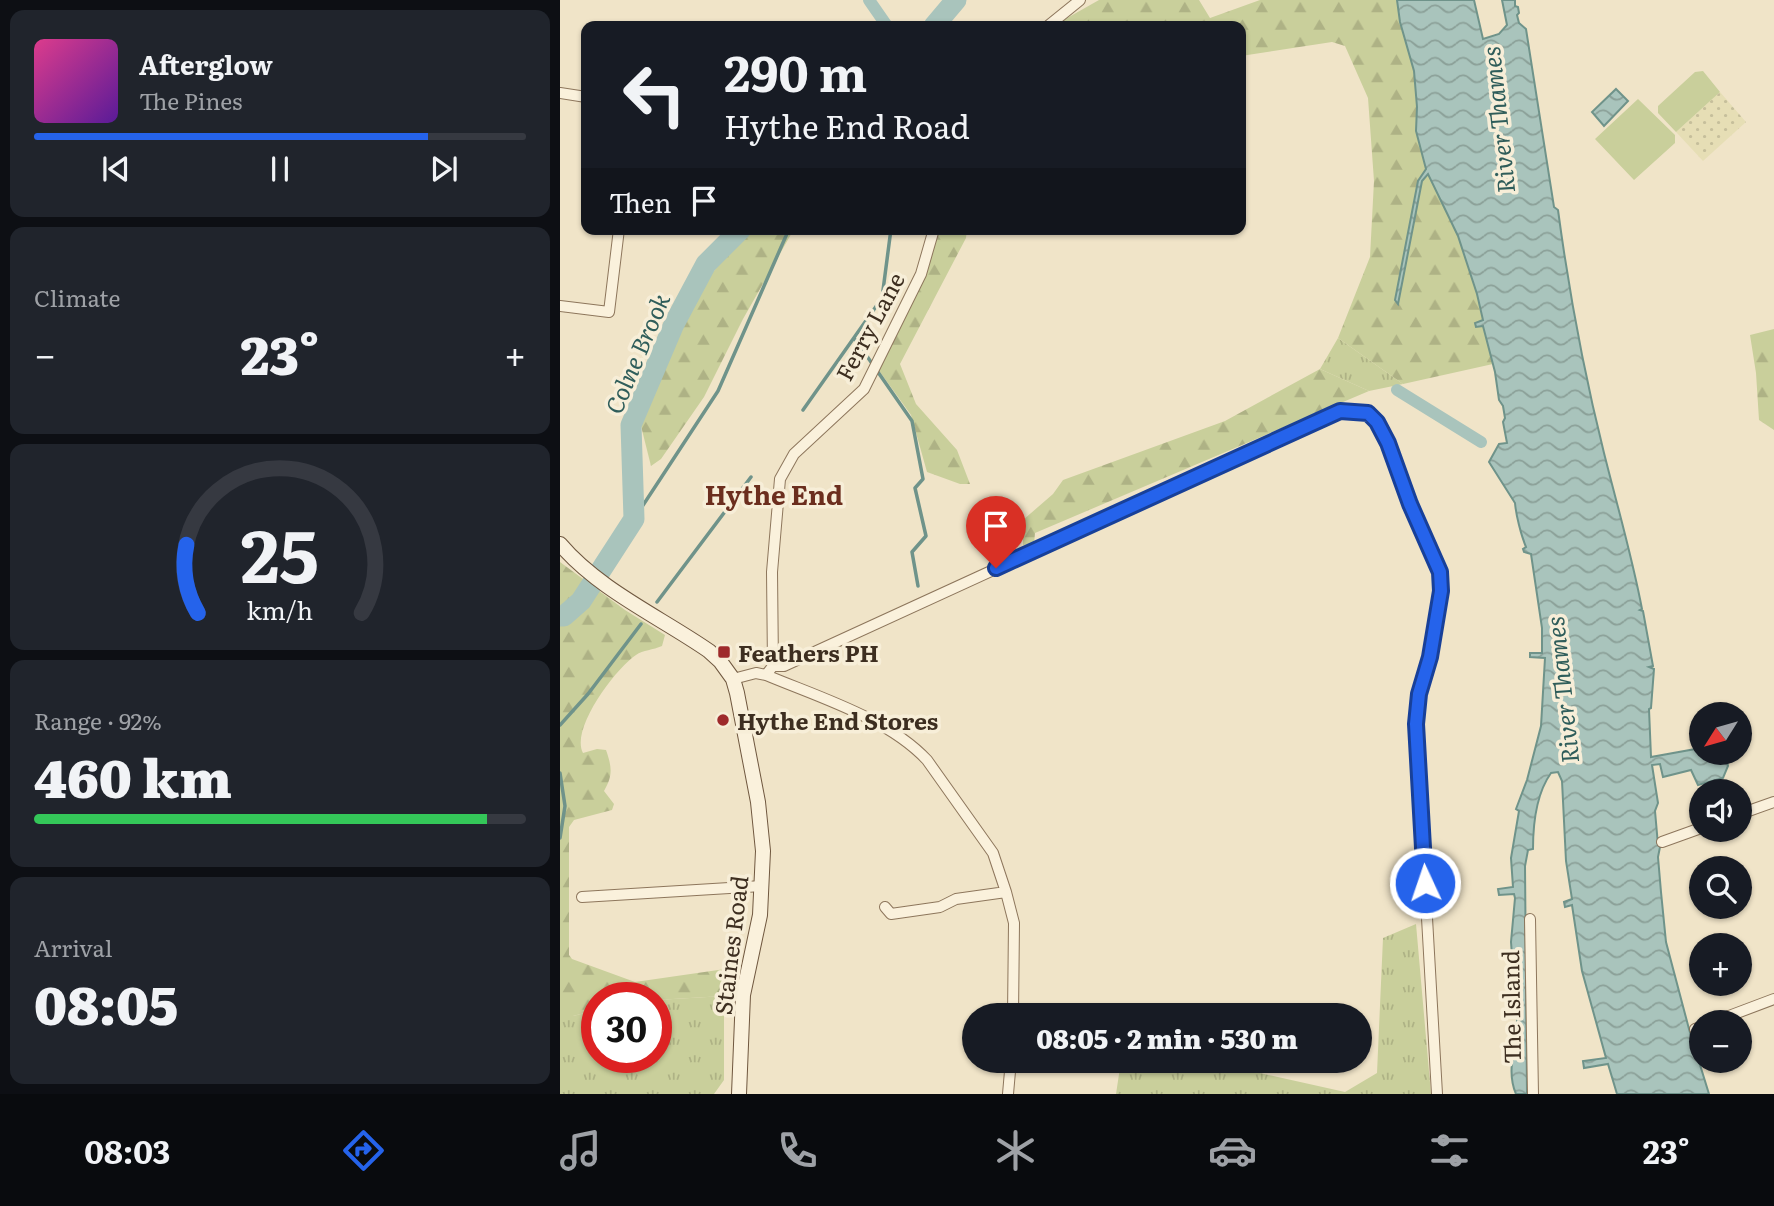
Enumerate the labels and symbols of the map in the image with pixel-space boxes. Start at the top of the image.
water label: River Thames [1472,45,1522,195]
street label: Ferry Lane [826,266,912,386]
water label: Colne Brook [595,286,677,419]
district label: Hythe End [705,474,843,513]
pin [966,496,1026,568]
water label: River Thames [1536,615,1586,765]
place label: Feathers PH [738,635,879,669]
marker: Feathers PH [716,644,732,660]
north arrow [1689,702,1752,765]
place label: Hythe End Stores [737,703,938,737]
marker: Hythe End Stores [715,712,731,728]
position arrow [1388,846,1462,920]
street label: Staines Road [705,873,755,1017]
street label: The Island [1492,950,1528,1064]
speed limit sign: 30 [581,982,672,1073]

